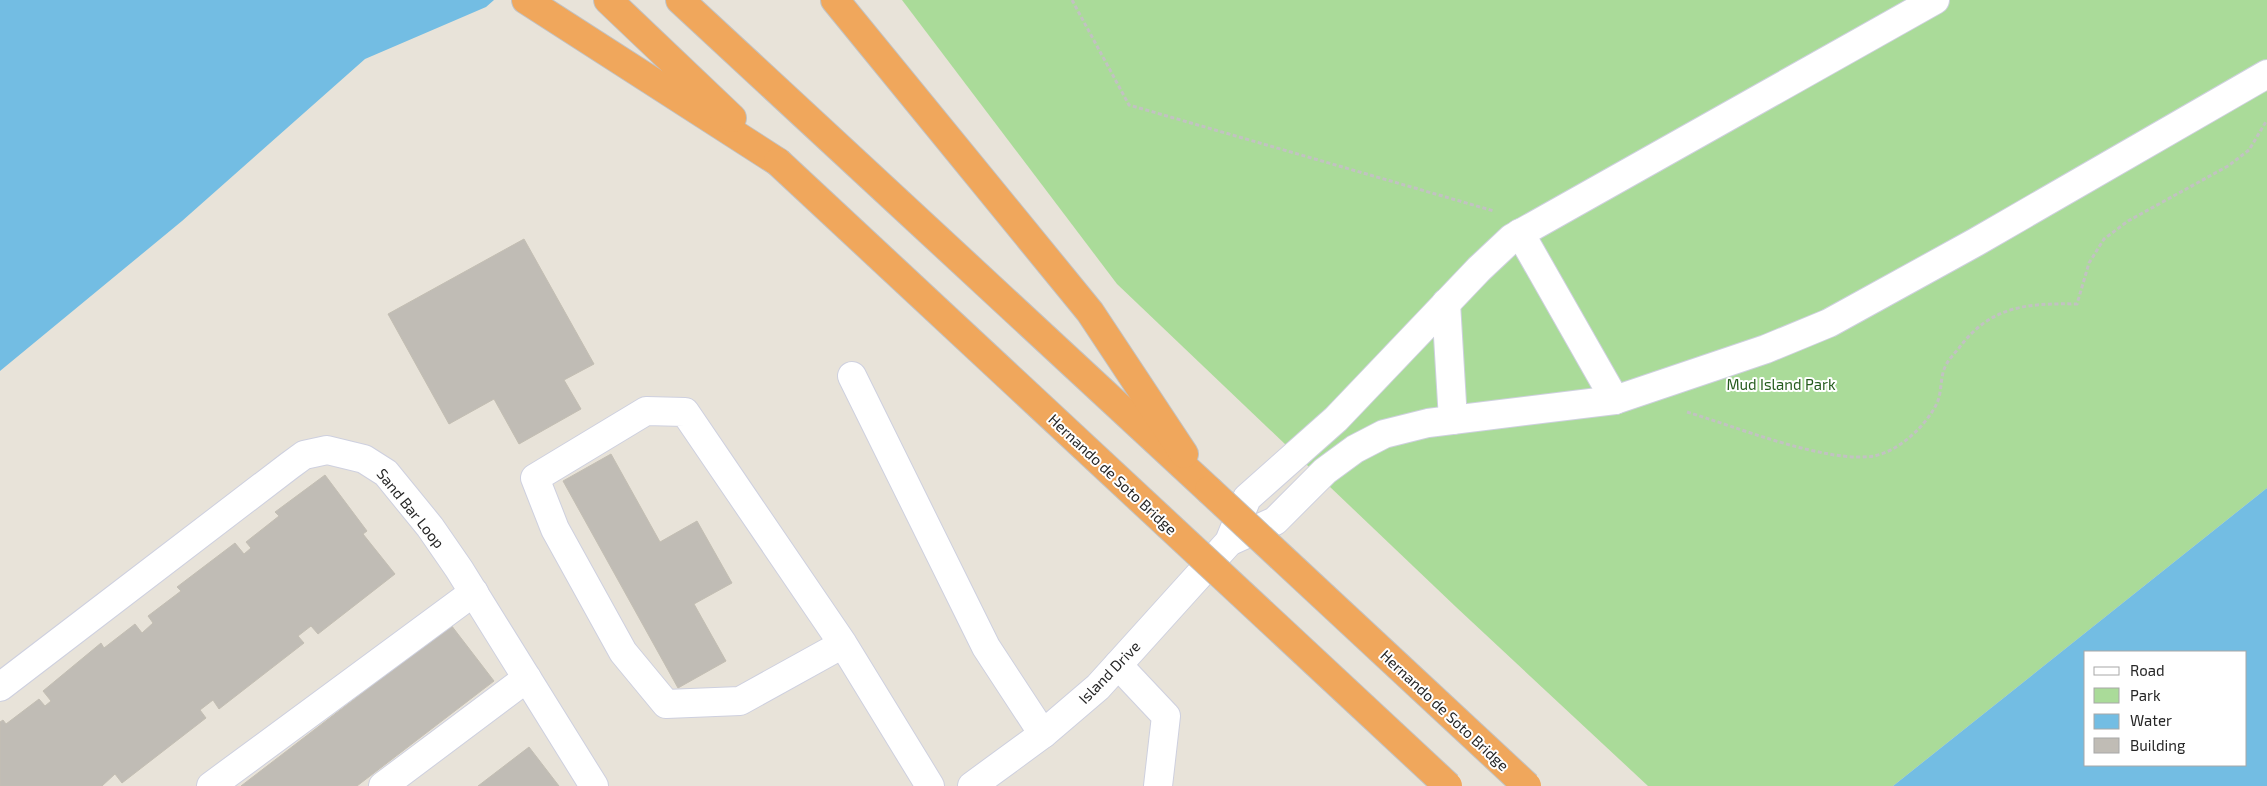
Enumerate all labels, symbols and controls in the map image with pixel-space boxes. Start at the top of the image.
park label: Mud Island Park [1726,375,1836,393]
street label: Hernando de Soto Bridge [1045,410,1181,538]
street label: Sand Bar Loop [373,465,449,551]
street label: Island Drive [1075,637,1143,707]
street label: Hernando de Soto Bridge [1377,646,1513,774]
legend [2084,651,2247,766]
text: Road [2130,661,2165,679]
text: Park [2130,686,2161,704]
text: Water [2130,711,2172,729]
text: Building [2130,736,2186,754]

